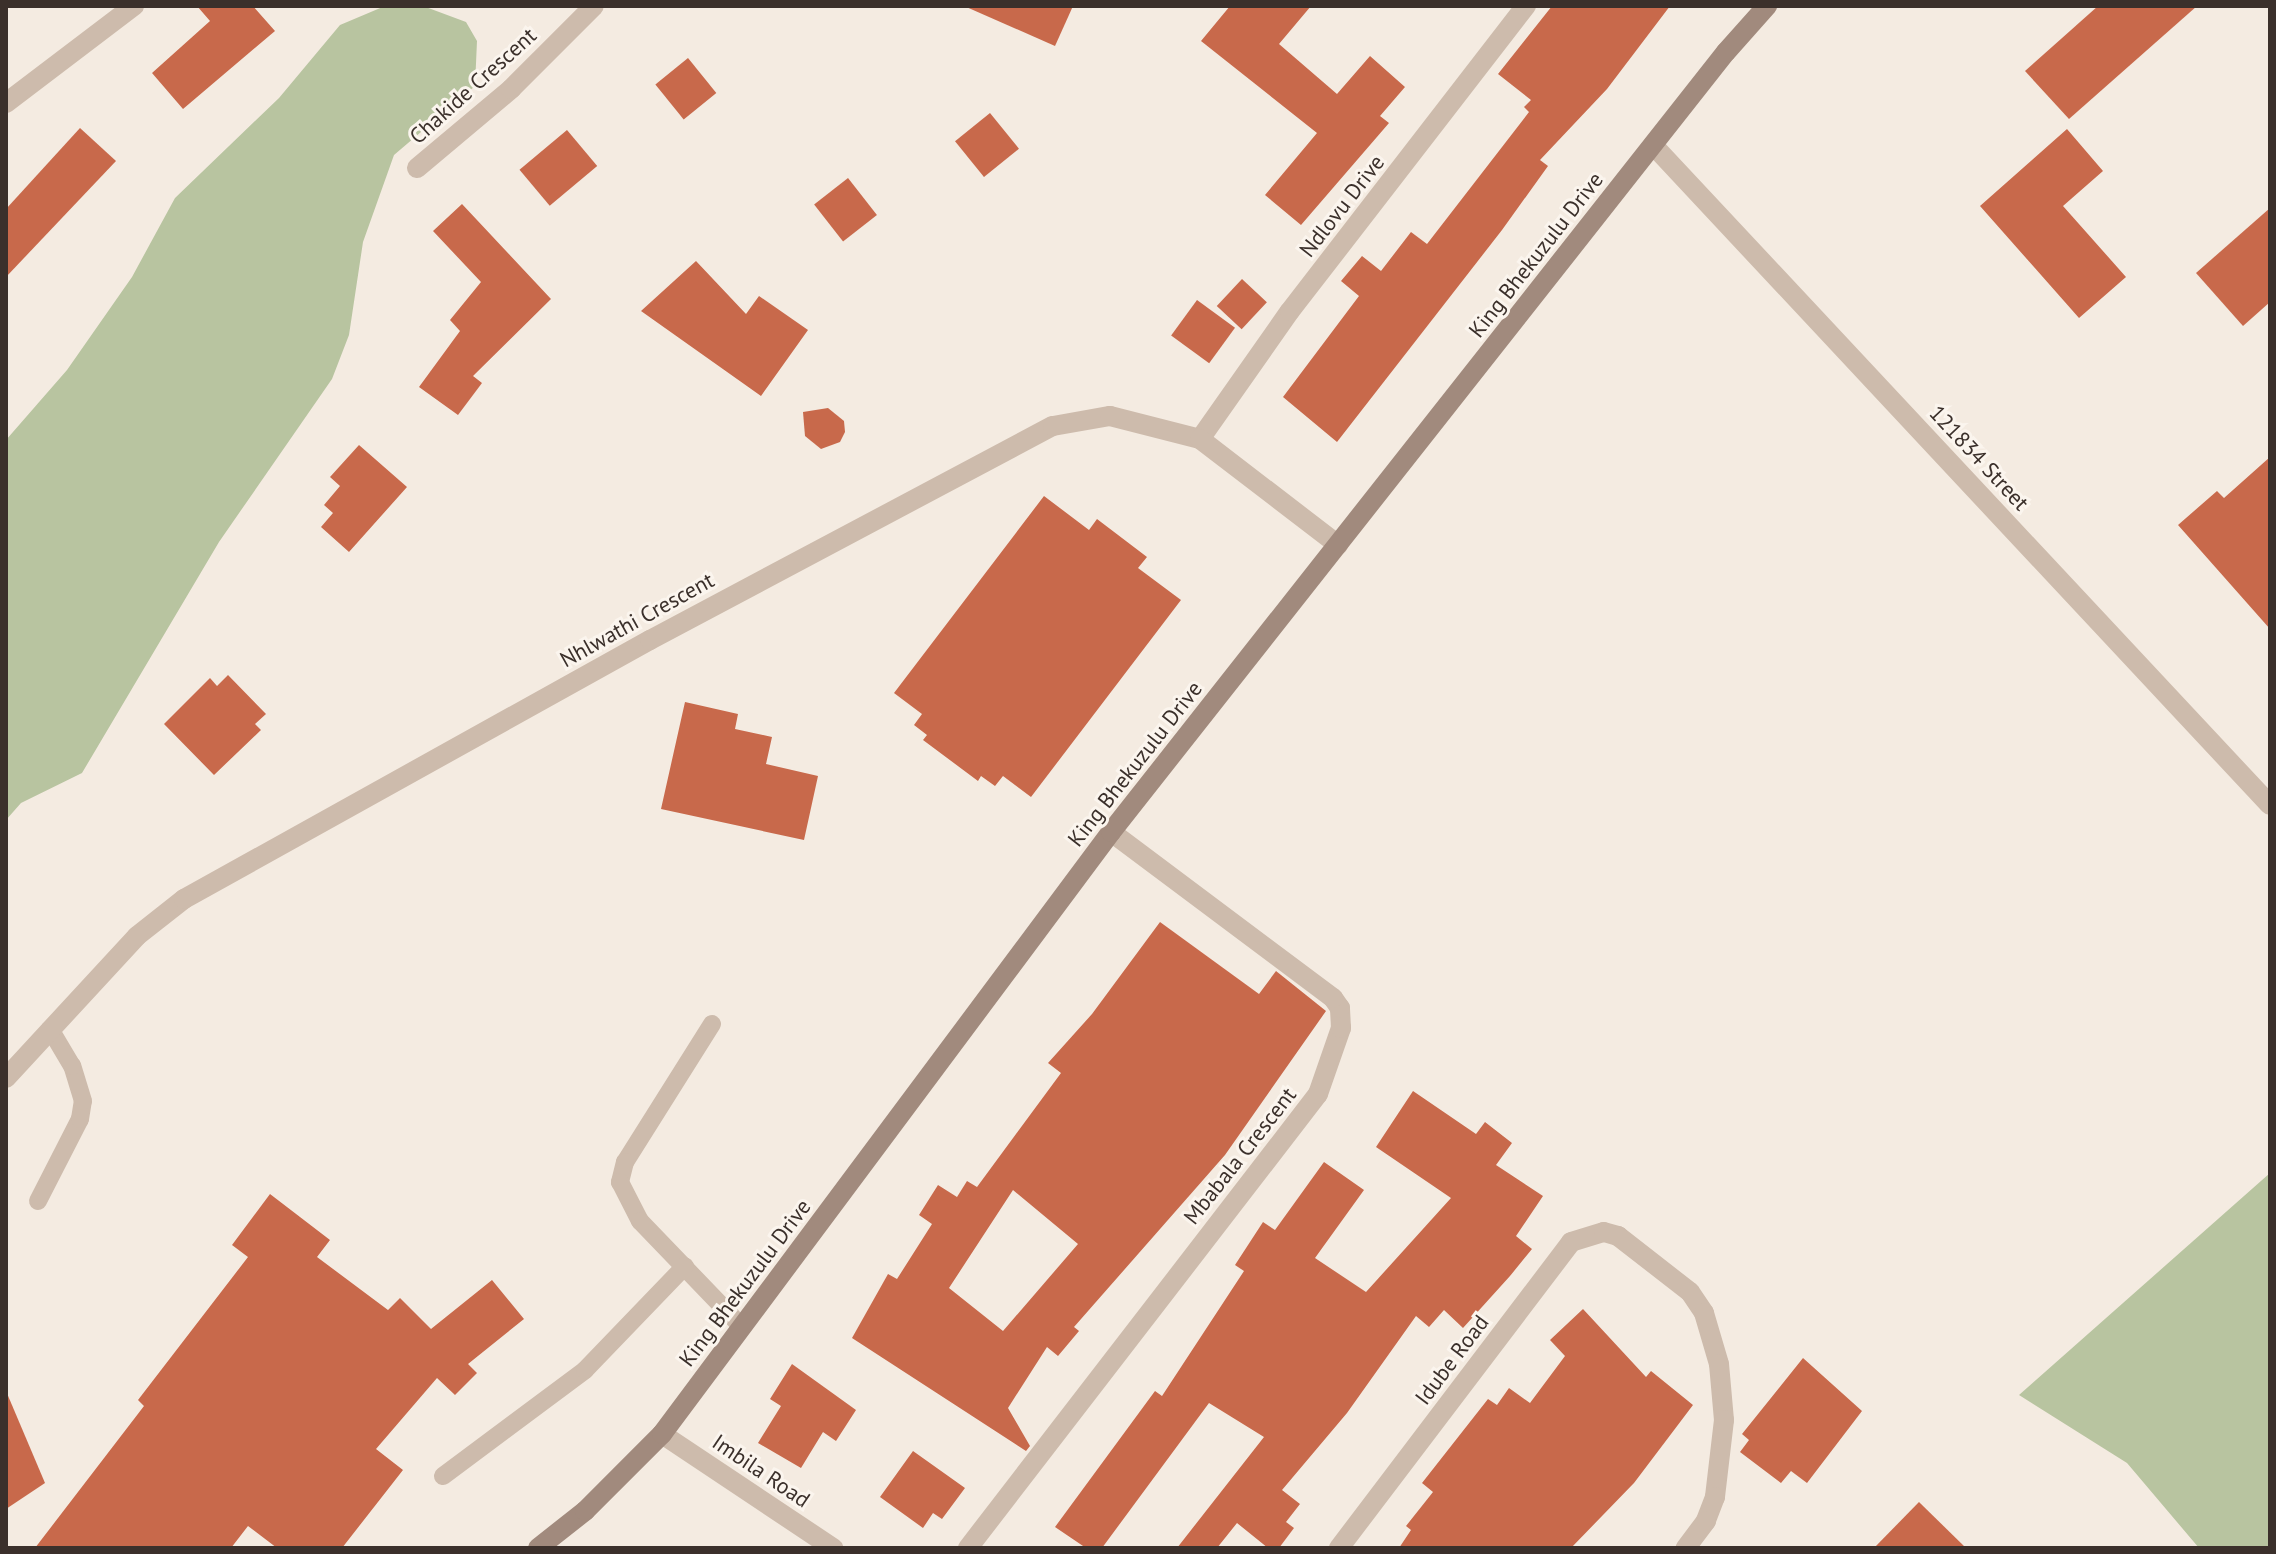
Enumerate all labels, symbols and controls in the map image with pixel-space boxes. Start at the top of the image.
street label: Chakide Crescent [404,22,542,150]
street label: Ndlovu Drive [1294,150,1390,262]
street label: King Bhekuzulu Drive [1463,167,1609,343]
street label: 121834 Street [1924,400,2034,516]
street label: Nhlwathi Crescent [555,567,719,673]
street label: King Bhekuzulu Drive [1062,676,1208,852]
street label: Mbabala Crescent [1178,1082,1302,1230]
street label: King Bhekuzulu Drive [673,1194,817,1372]
street label: Idube Road [1410,1310,1494,1410]
street label: Imbila Road [707,1429,815,1513]

